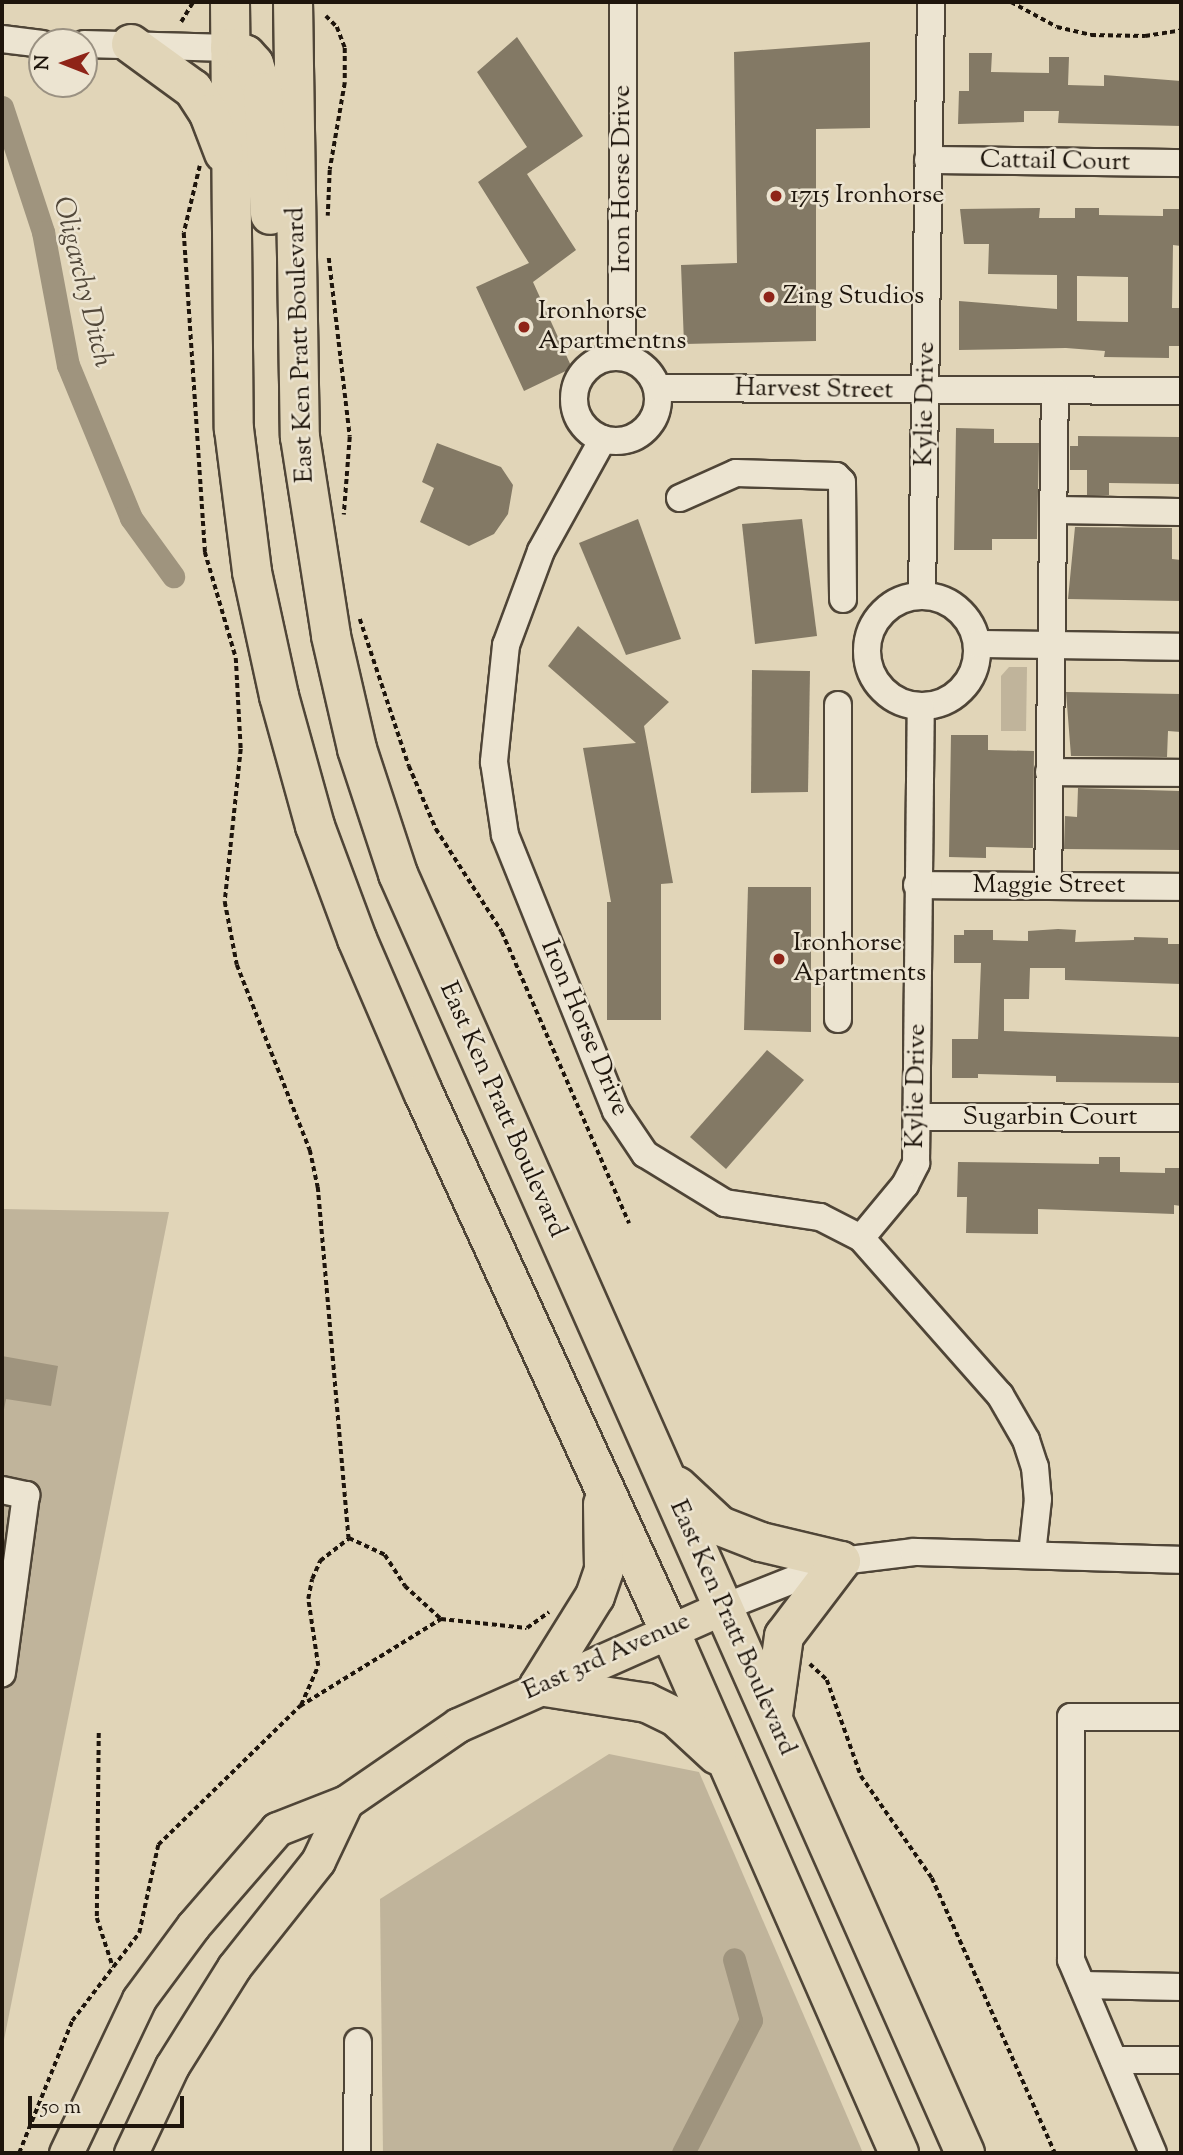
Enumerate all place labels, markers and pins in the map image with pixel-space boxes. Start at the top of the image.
place label: 1715 Ironhorse [790,180,944,212]
marker: 1715 Ironhorse [768,188,784,204]
place label: Zing Studios [783,281,924,313]
marker: Zing Studios [761,289,777,305]
place label: Ironhorse Apartmentns [538,296,686,358]
marker: Ironhorse Apartmentns [516,319,532,335]
place label: Ironhorse Apartments [793,928,926,990]
marker: Ironhorse Apartments [771,951,787,967]

